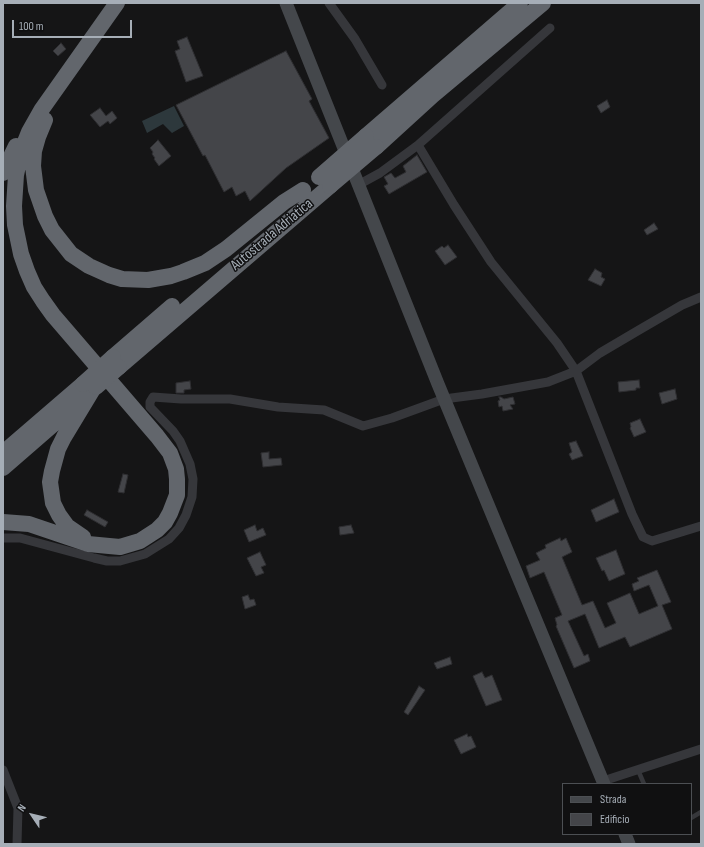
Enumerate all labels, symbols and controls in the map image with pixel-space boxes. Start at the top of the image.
scale bar [14,12,134,38]
text: 100 m [19,19,44,34]
street label: Autostrada Adriatica [227,195,317,275]
legend [562,783,692,835]
text: Strada [600,792,626,807]
north arrow [12,795,52,835]
text: N [15,802,29,814]
text: Edificio [600,812,629,827]

